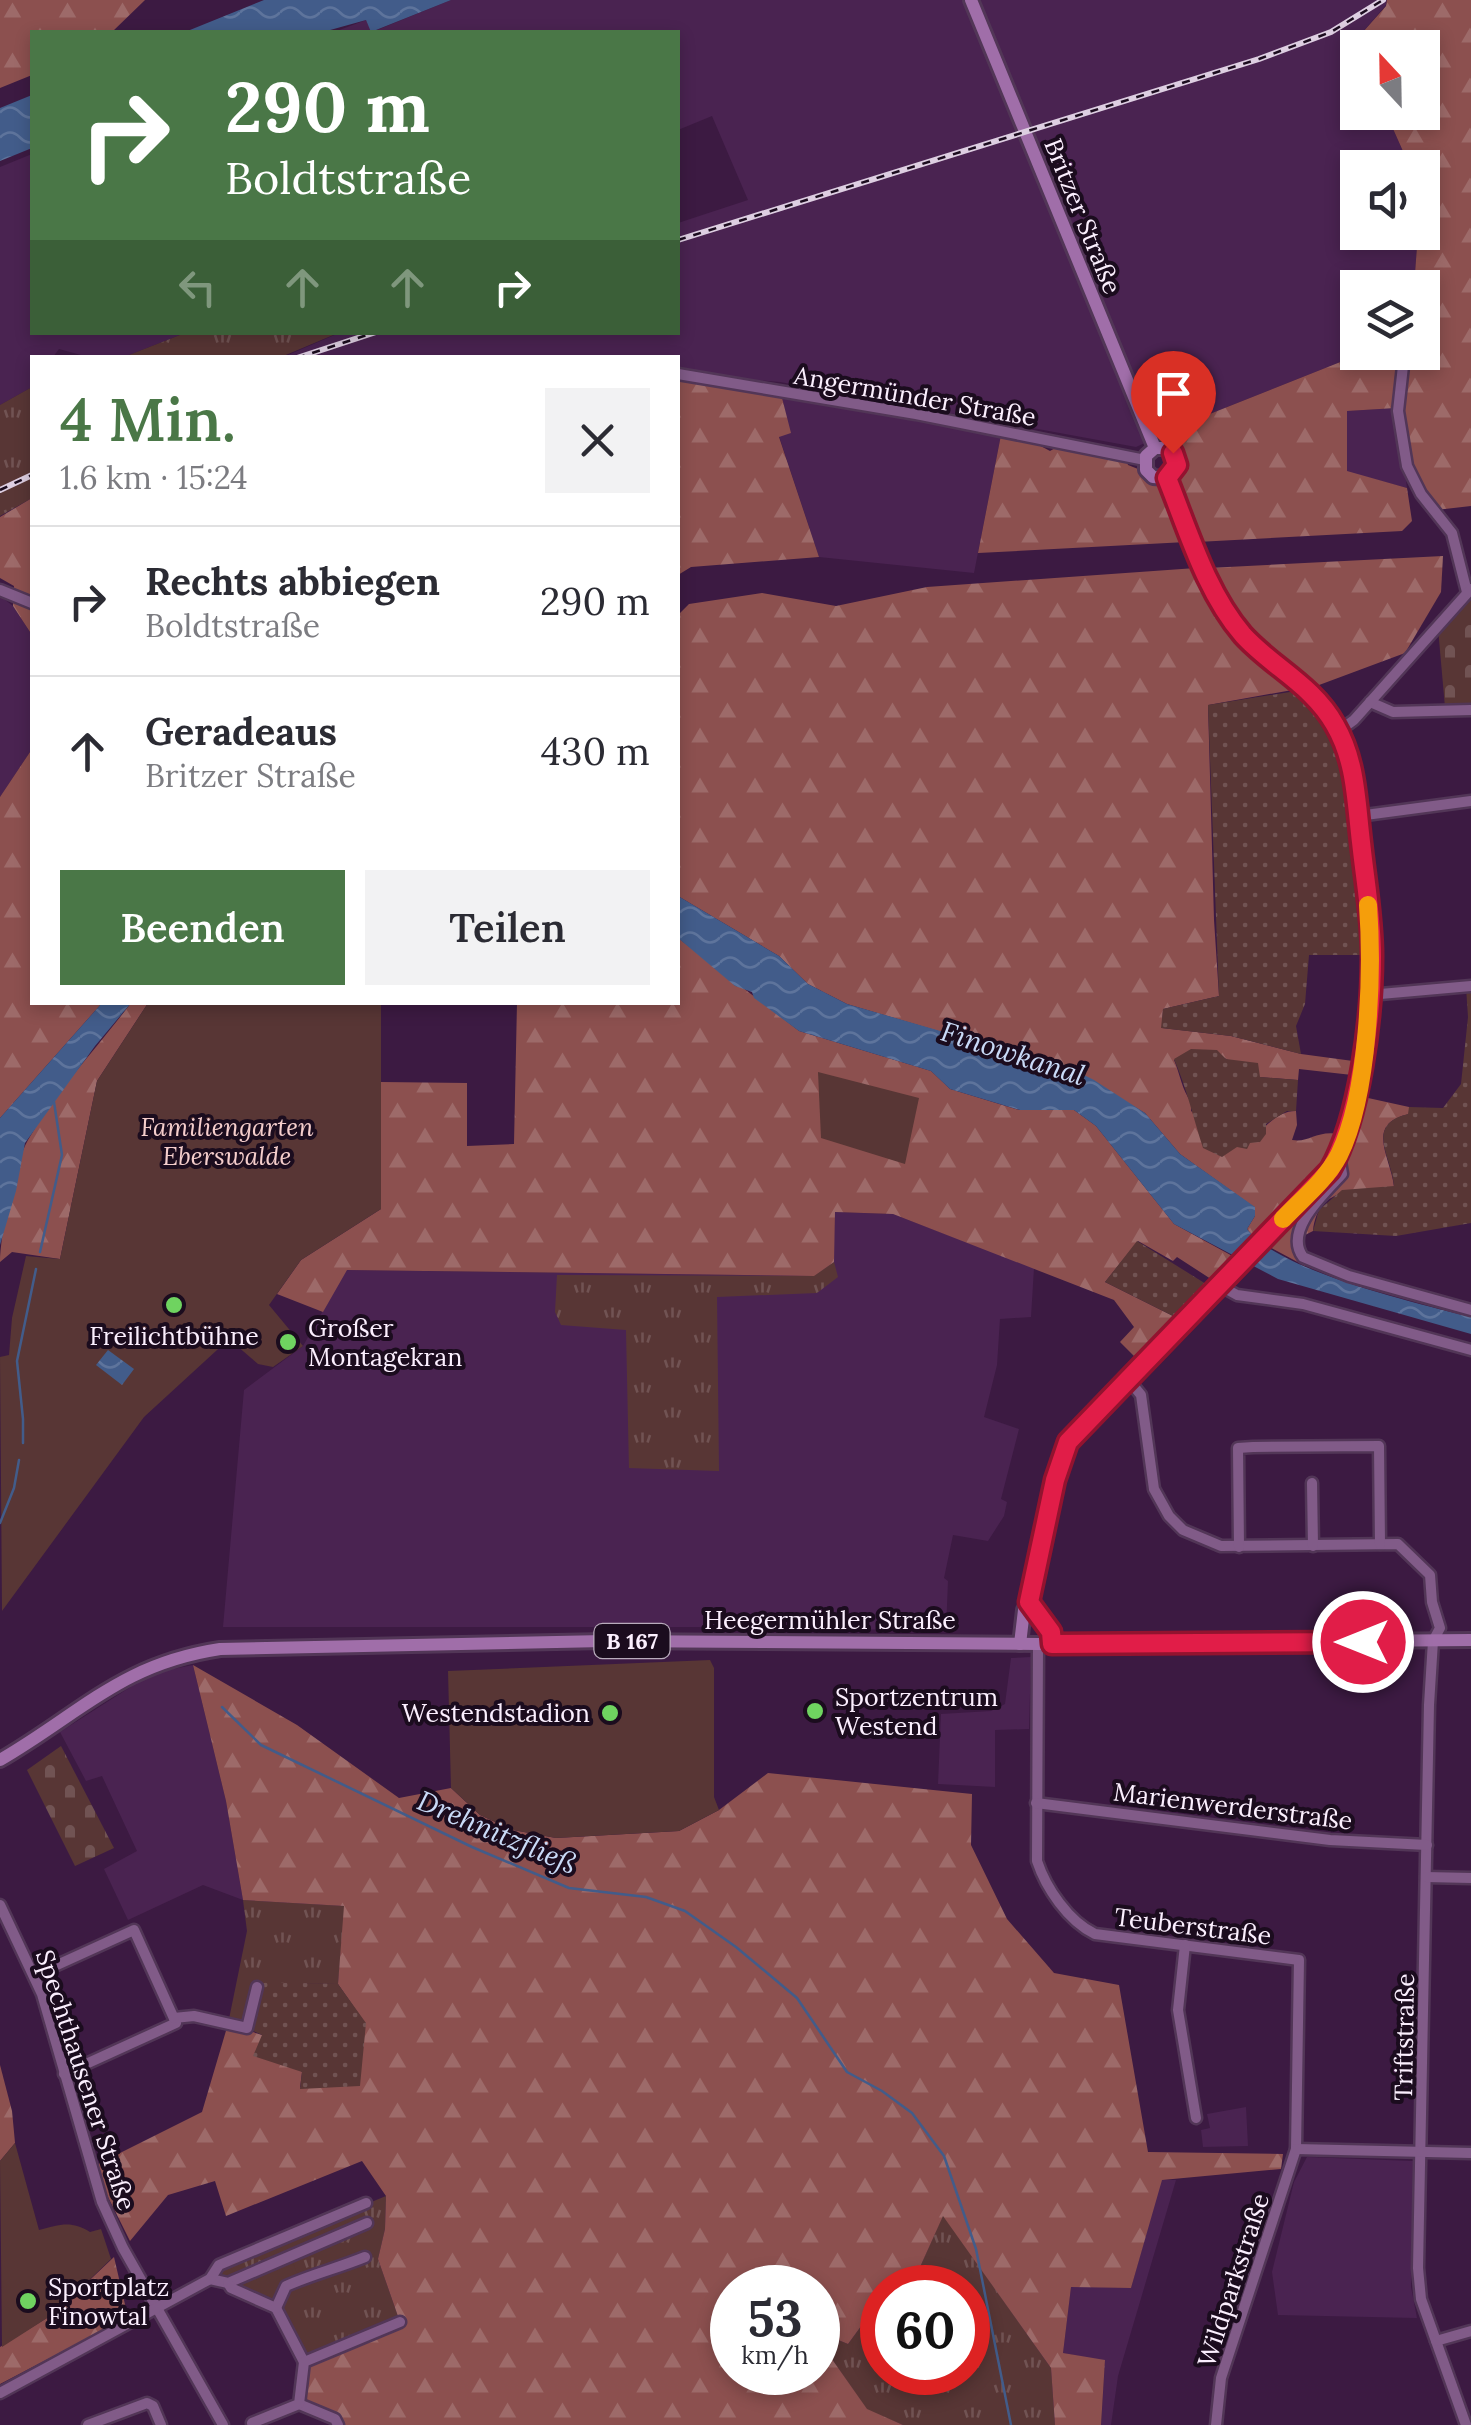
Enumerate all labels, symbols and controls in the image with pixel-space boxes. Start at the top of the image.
north arrow [1340,30,1440,130]
map controls [1340,30,1440,370]
text: 290 m [225,62,430,151]
icon: right [60,70,190,200]
street label: Britzer Straße [1037,134,1129,298]
text: Boldtstraße [225,149,471,206]
button: sound [1340,150,1440,250]
icon: left [170,260,225,315]
icon: ahead [275,260,330,315]
icon: ahead [380,260,435,315]
icon: right [485,260,540,315]
button: layers [1340,270,1440,370]
pin [1131,351,1216,454]
street label: Angermünder Straße [791,359,1038,433]
icon: arrive [1146,366,1201,421]
text: 4 Min. [60,381,236,457]
button: close [545,388,650,493]
text: 1.6 km · 15:24 [60,457,248,498]
text: Rechts abbiegen [145,557,440,605]
icon: right [60,574,115,629]
text: 290 m [540,577,650,625]
text: Boldtstraße [145,605,320,646]
text: Geradeaus [145,707,337,755]
icon: ahead [60,724,115,779]
text: 430 m [541,727,650,775]
text: Britzer Straße [145,755,356,796]
button: Beenden [60,870,345,985]
button: Teilen [365,870,650,985]
water label: Finowkanal [936,1013,1090,1093]
park label: Familiengarten Eberswalde [140,1111,314,1172]
marker: Freilichtbühne [163,1294,185,1316]
place label: Großer Montagekran [308,1312,462,1373]
place label: Freilichtbühne [89,1320,259,1352]
marker: Großer Montagekran [277,1331,299,1353]
position arrow [1311,1590,1415,1694]
street label: Heegermühler Straße [704,1604,956,1636]
road number: B 167 [594,1624,670,1658]
place label: Sportzentrum Westend [835,1681,998,1742]
place label: Westendstadion [402,1697,590,1729]
marker: Sportzentrum Westend [804,1700,826,1722]
marker: Westendstadion [599,1702,621,1724]
street label: Marienwerderstraße [1112,1775,1354,1837]
water label: Drehnitzfließ [412,1782,582,1882]
street label: Teuberstraße [1113,1901,1273,1951]
street label: Spechthausener Straße [29,1946,143,2214]
street label: Triftstraße [1387,1973,1421,2101]
street label: Wildparkstraße [1190,2189,1276,2371]
speed limit sign: 60 [860,2265,990,2395]
place label: Sportplatz Finowtal [48,2271,169,2332]
text: 53 [748,2286,803,2350]
marker: Sportplatz Finowtal [17,2290,39,2312]
text: km/h [741,2339,809,2371]

